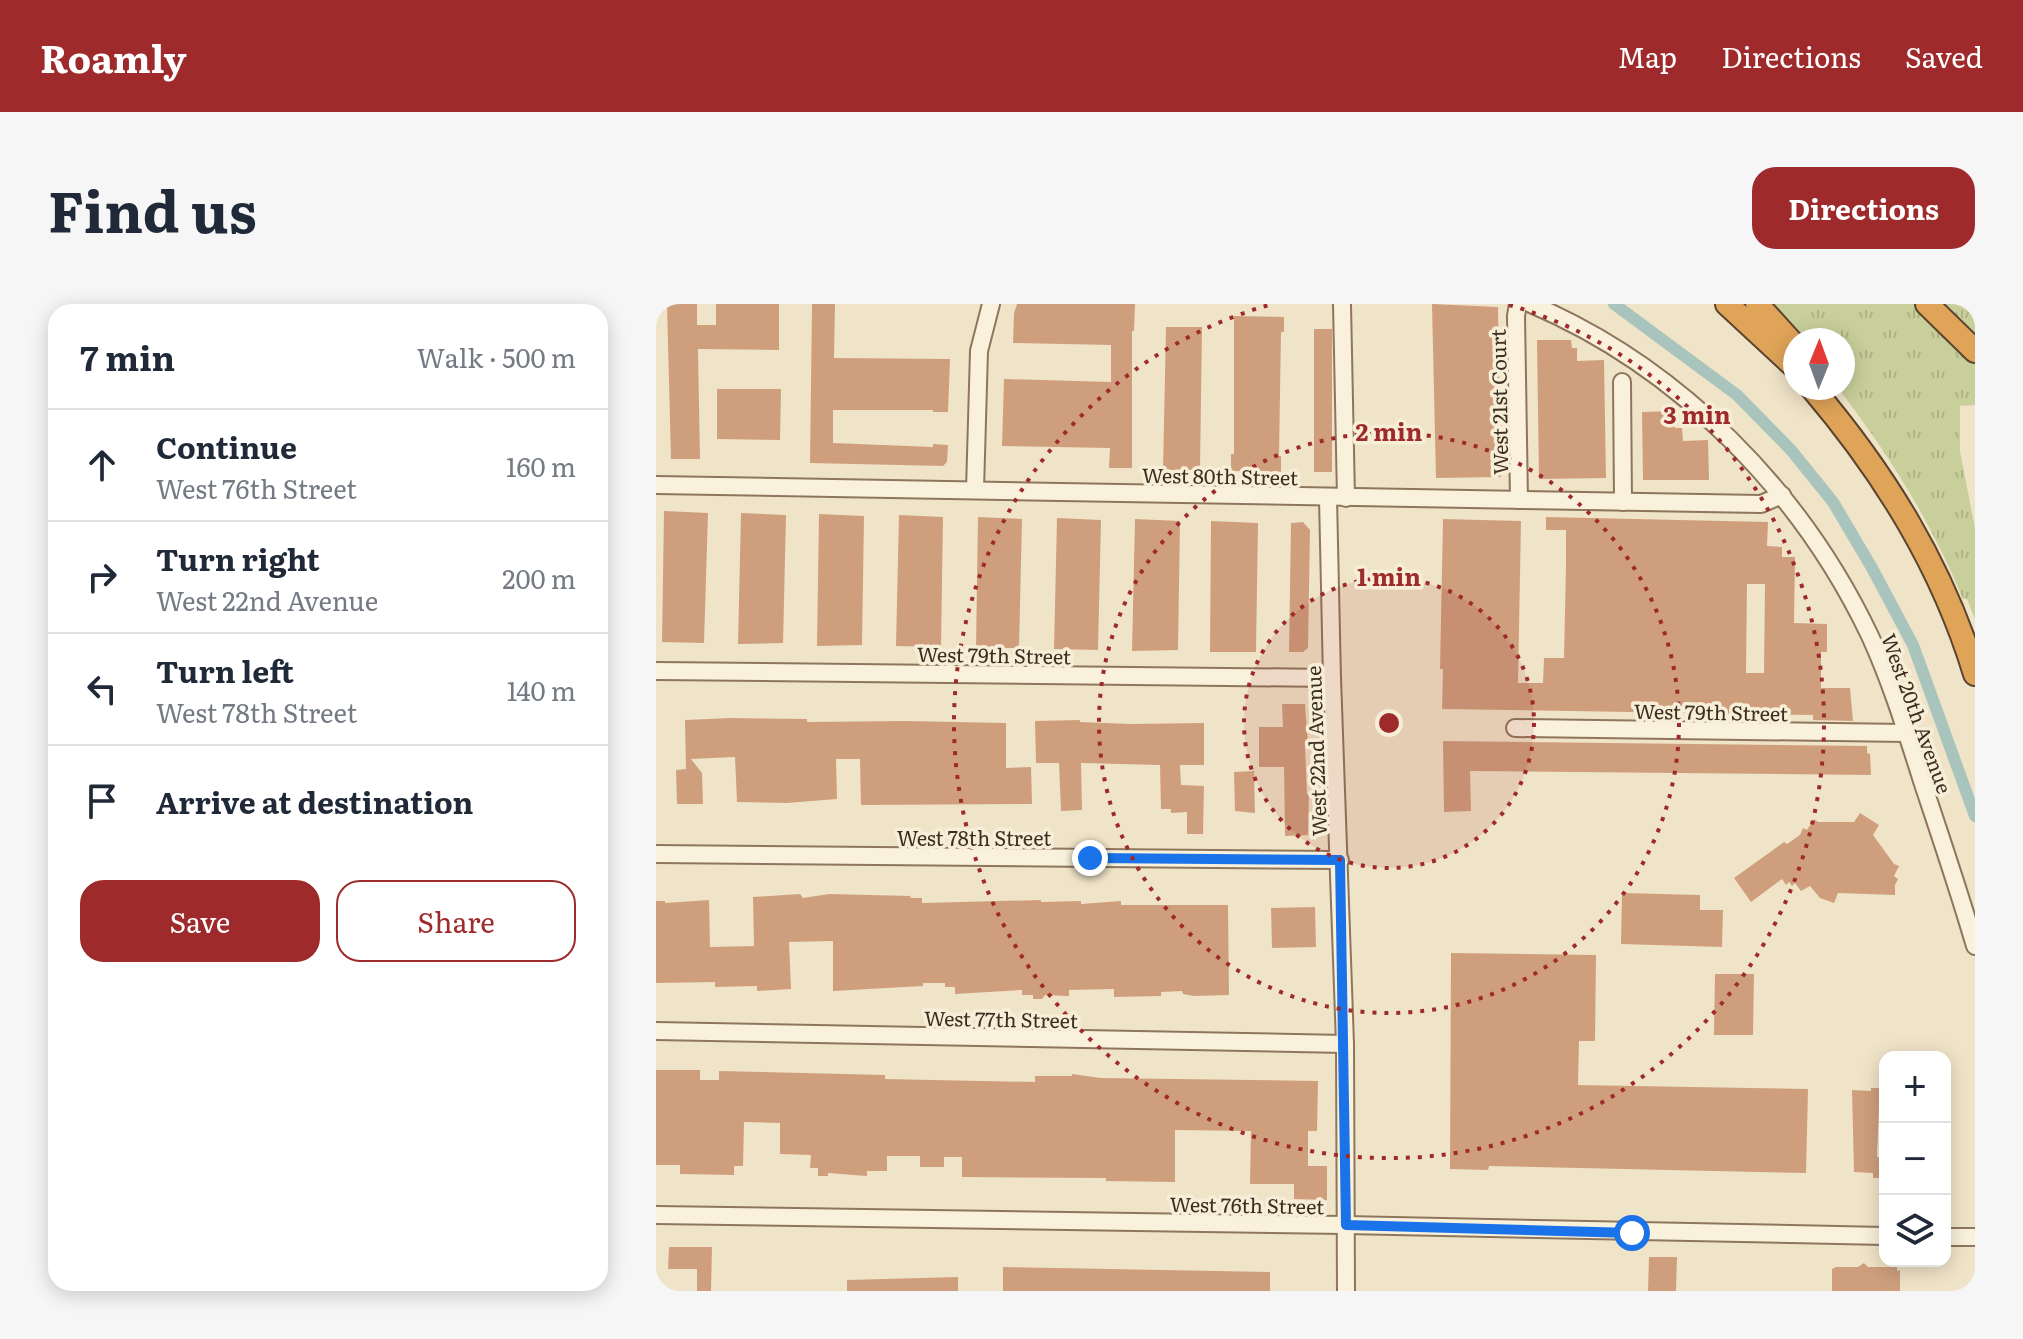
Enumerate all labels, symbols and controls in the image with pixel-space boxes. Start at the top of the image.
text: Roamly [40,28,186,85]
text: Map [1618,35,1677,77]
text: Directions [1721,35,1861,77]
text: Saved [1905,35,1983,77]
text: Find us [48,167,257,250]
button: Directions [1752,167,1975,249]
north arrow [1783,328,1855,400]
street label: West 21st Court [1482,329,1514,475]
text: 7 min [80,331,175,381]
text: Walk · 500 m [417,337,576,376]
text: 3 min [1663,396,1731,431]
text: 2 min [1355,413,1423,448]
text: Continue [156,424,297,468]
icon: ahead [80,443,124,487]
text: 160 m [506,446,576,485]
street label: West 80th Street [1142,459,1298,491]
text: West 76th Street [156,468,357,507]
text: Turn right [156,536,320,580]
icon: right [80,555,124,599]
text: 200 m [502,558,576,597]
text: 1 min [1357,558,1421,593]
text: West 22nd Avenue [156,580,378,619]
street label: West 20th Avenue [1875,629,1961,797]
street label: West 79th Street [917,638,1071,670]
text: Turn left [156,648,294,692]
street label: West 22nd Avenue [1297,665,1333,837]
icon: left [80,667,124,711]
text: 140 m [507,670,576,709]
text: West 78th Street [156,692,357,731]
street label: West 79th Street [1634,695,1788,727]
centre of rings [1375,709,1403,737]
icon: arrive [80,779,124,823]
text: Arrive at destination [156,779,473,823]
street label: West 78th Street [897,822,1051,852]
route end [1072,840,1108,876]
button: Save [80,880,320,962]
button: Share [336,880,576,962]
street label: West 77th Street [924,1002,1078,1034]
map controls [1879,1051,1951,1267]
button: + [1879,1051,1951,1123]
button: − [1879,1123,1951,1195]
street label: West 76th Street [1170,1188,1324,1220]
button: layers [1879,1195,1951,1267]
route start [1614,1215,1650,1251]

